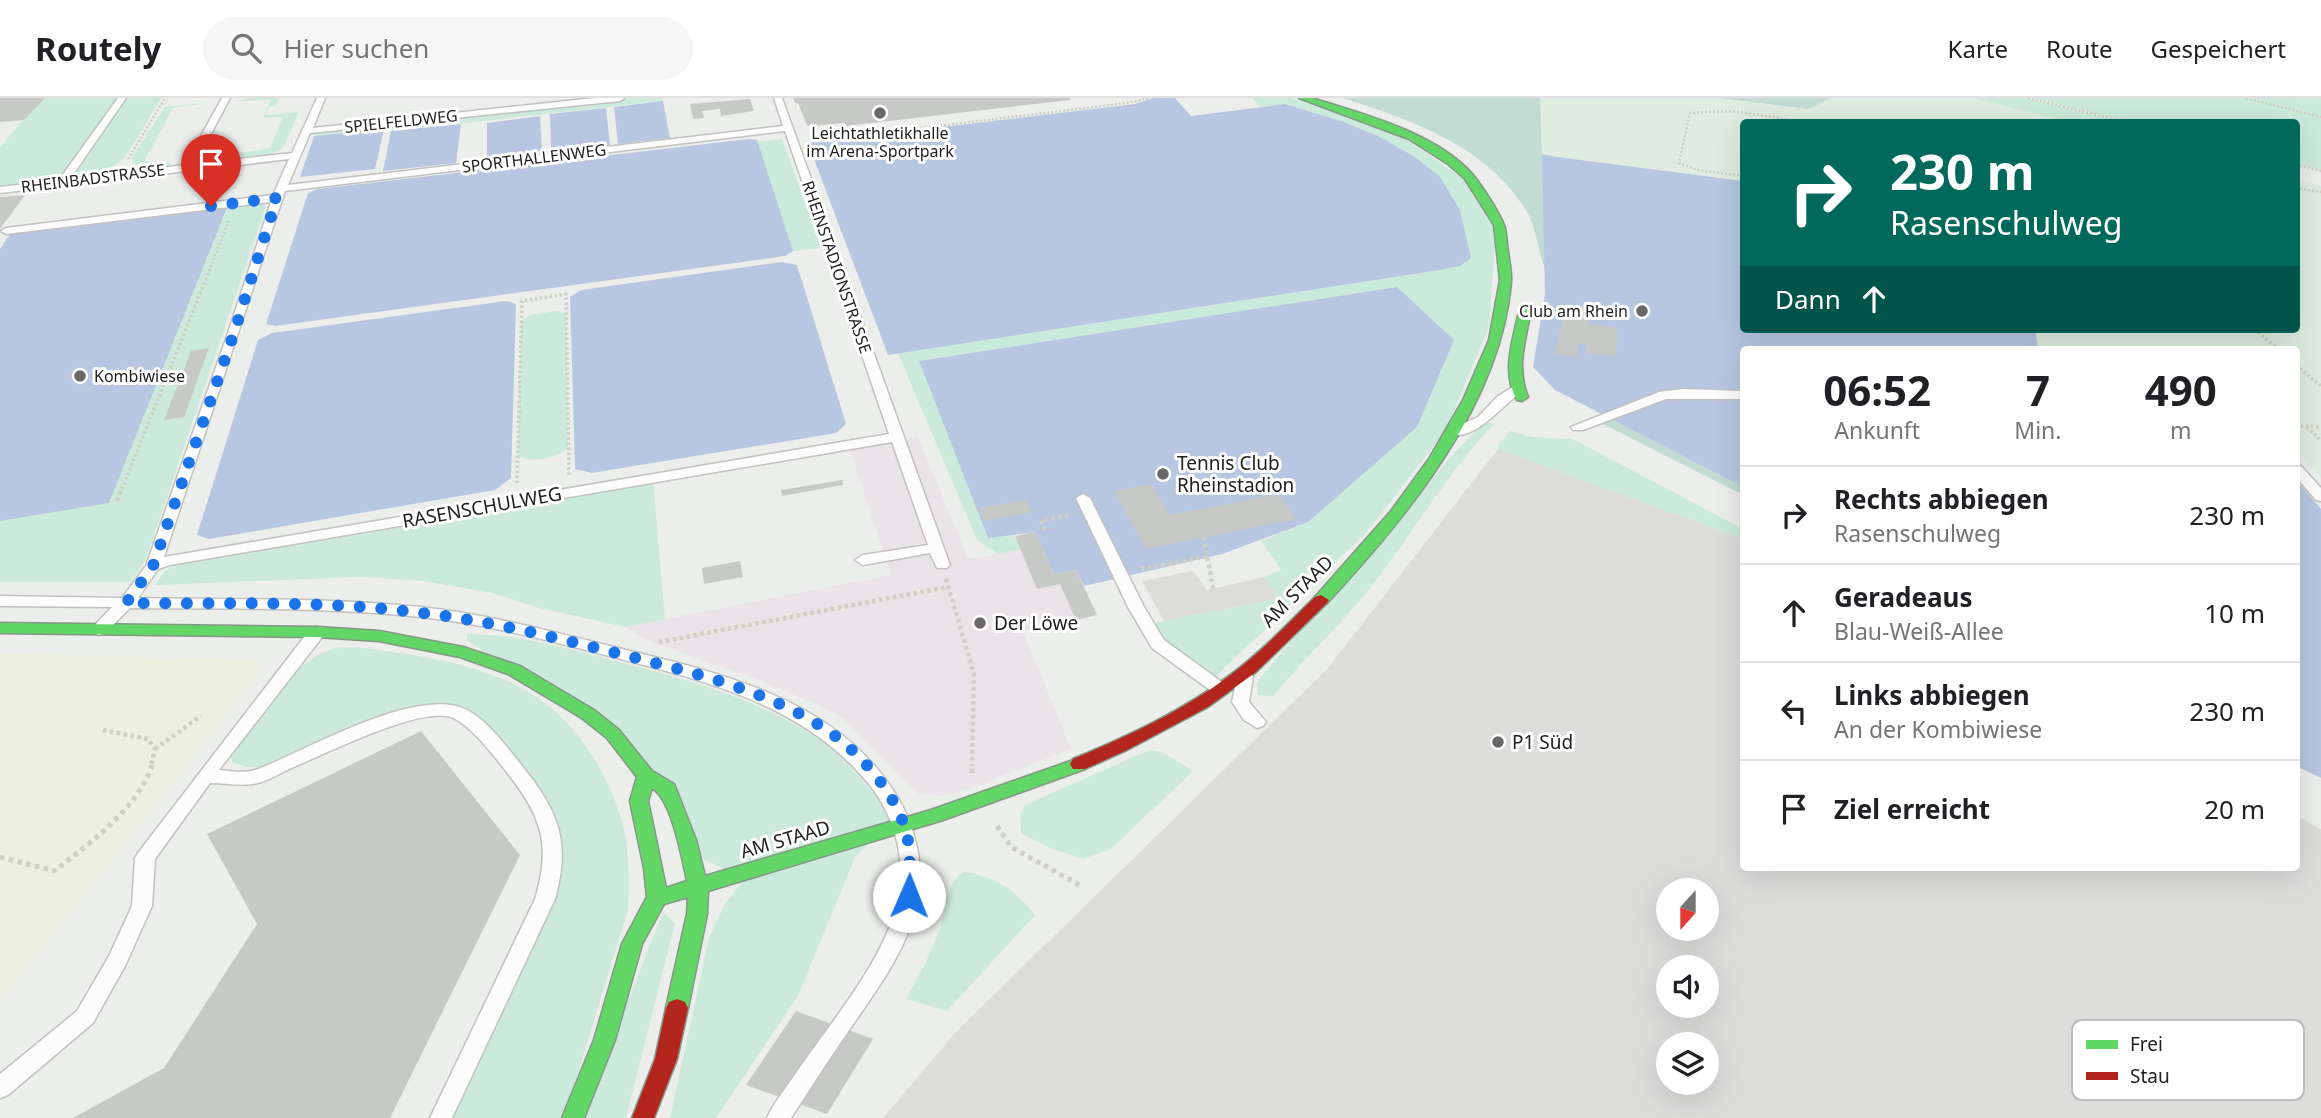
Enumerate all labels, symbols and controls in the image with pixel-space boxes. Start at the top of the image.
search box [203,17,693,80]
text: Routely [35,26,161,71]
icon: search [227,29,265,67]
text: Hier suchen [283,30,429,66]
text: Karte [1948,32,2008,65]
text: Route [2046,32,2113,65]
text: Gespeichert [2151,32,2286,65]
street label: SPIELFELDWEG [343,104,459,138]
marker: Leichtathletikhalle im Arena-Sportpark [872,105,888,121]
place label: Leichtathletikhalle im Arena-Sportpark [806,122,954,162]
pin [181,134,241,206]
street label: SPORTHALLENWEG [461,138,607,178]
text: 230 m [1890,138,2035,204]
icon: arrive [192,145,230,183]
icon: right [1775,147,1866,238]
street label: RHEINBADSTRASSE [20,158,166,198]
street label: RHEINSTADIONSTRASSE [797,178,877,356]
text: Rasenschulweg [1890,201,2122,244]
icon: ahead [1855,280,1893,318]
text: Dann [1775,281,1841,317]
place label: Club am Rhein [1519,300,1628,322]
marker: Club am Rhein [1634,303,1650,319]
text: 06:52 [1823,361,1931,418]
text: 7 [2026,361,2050,418]
text: 490 [2145,361,2217,418]
place label: Kombiwiese [94,365,185,387]
marker: Kombiwiese [72,368,88,384]
text: Ankunft [1834,414,1920,446]
text: Min. [2014,414,2062,446]
text: m [2170,414,2192,446]
place label: Tennis Club Rheinstadion [1177,450,1294,498]
marker: Tennis Club Rheinstadion [1155,466,1171,482]
street label: RASENSCHULWEG [400,480,564,534]
text: Rechts abbiegen [1834,481,2049,517]
icon: right [1775,496,1813,534]
text: 230 m [2189,497,2265,533]
text: Rasenschulweg [1834,517,2001,549]
street label: AM STAAD [1255,549,1339,633]
text: Geradeaus [1834,579,1973,615]
icon: ahead [1775,594,1813,632]
text: 10 m [2204,595,2265,631]
place label: Der Löwe [994,610,1078,636]
marker: Der Löwe [972,615,988,631]
text: Blau-Weiß-Allee [1834,615,2004,647]
text: Links abbiegen [1834,677,2030,713]
icon: left [1775,692,1813,730]
text: 230 m [2189,693,2265,729]
text: An der Kombiwiese [1834,713,2042,745]
place label: P1 Süd [1512,729,1573,755]
marker: P1 Süd [1490,734,1506,750]
icon: arrive [1775,790,1813,828]
text: Ziel erreicht [1834,791,1990,827]
text: 20 m [2204,791,2265,827]
street label: AM STAAD [737,814,833,864]
position arrow [872,859,946,933]
north arrow [1656,878,1718,942]
map controls [1656,878,1719,1095]
button: sound [1656,955,1719,1018]
legend [2072,1020,2304,1100]
text: Frei [2130,1031,2163,1057]
button: layers [1656,1032,1719,1095]
text: Stau [2130,1063,2170,1089]

